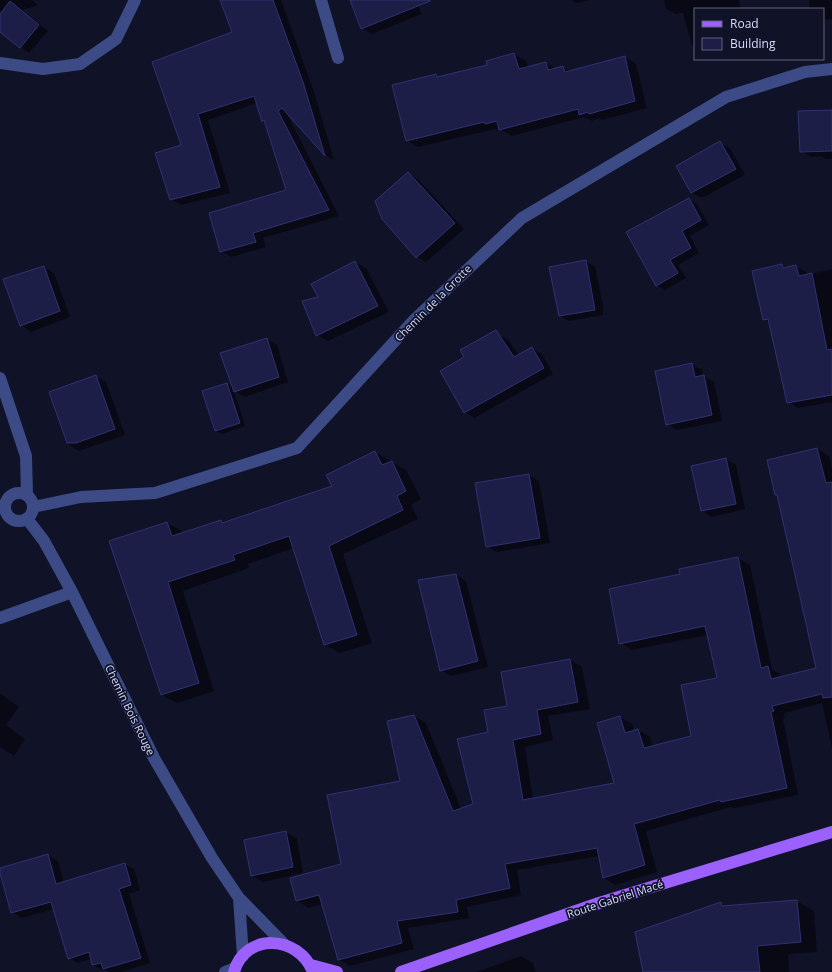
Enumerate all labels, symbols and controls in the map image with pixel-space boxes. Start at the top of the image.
legend [694,8,824,60]
text: Road [730,15,759,32]
text: Building [730,35,776,52]
street label: Chemin de la Grotte [391,261,474,344]
street label: Chemin Bois Rouge [102,662,159,758]
street label: Route Gabriel Macé [565,876,665,921]

